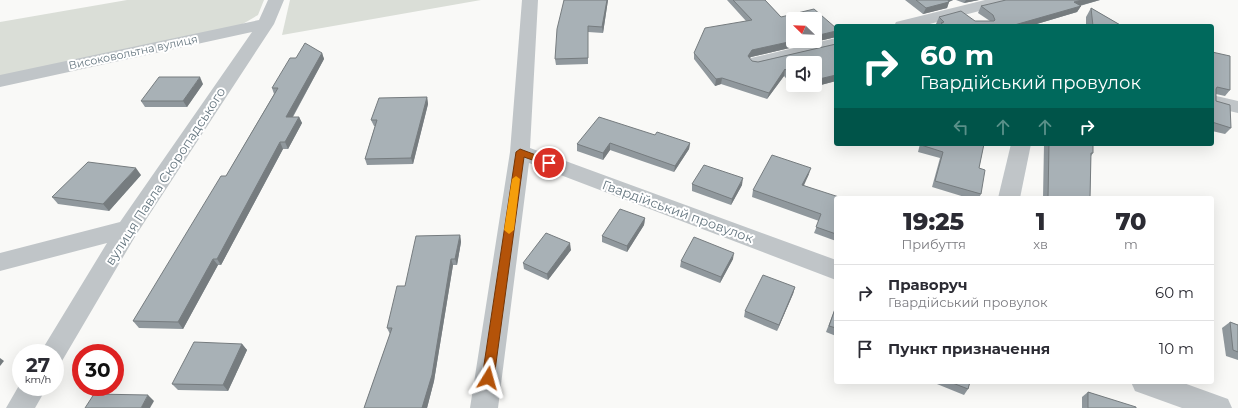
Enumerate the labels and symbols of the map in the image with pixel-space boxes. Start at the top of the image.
north arrow [786,12,822,48]
street label: Високовольтна вулиця [67,31,199,73]
street label: вулиця Павла Скоропадського [101,84,229,268]
pin [532,146,566,180]
street label: Гвардійський провулок [600,176,756,246]
speed limit sign: 30 [72,344,124,396]
position arrow [467,357,509,399]

